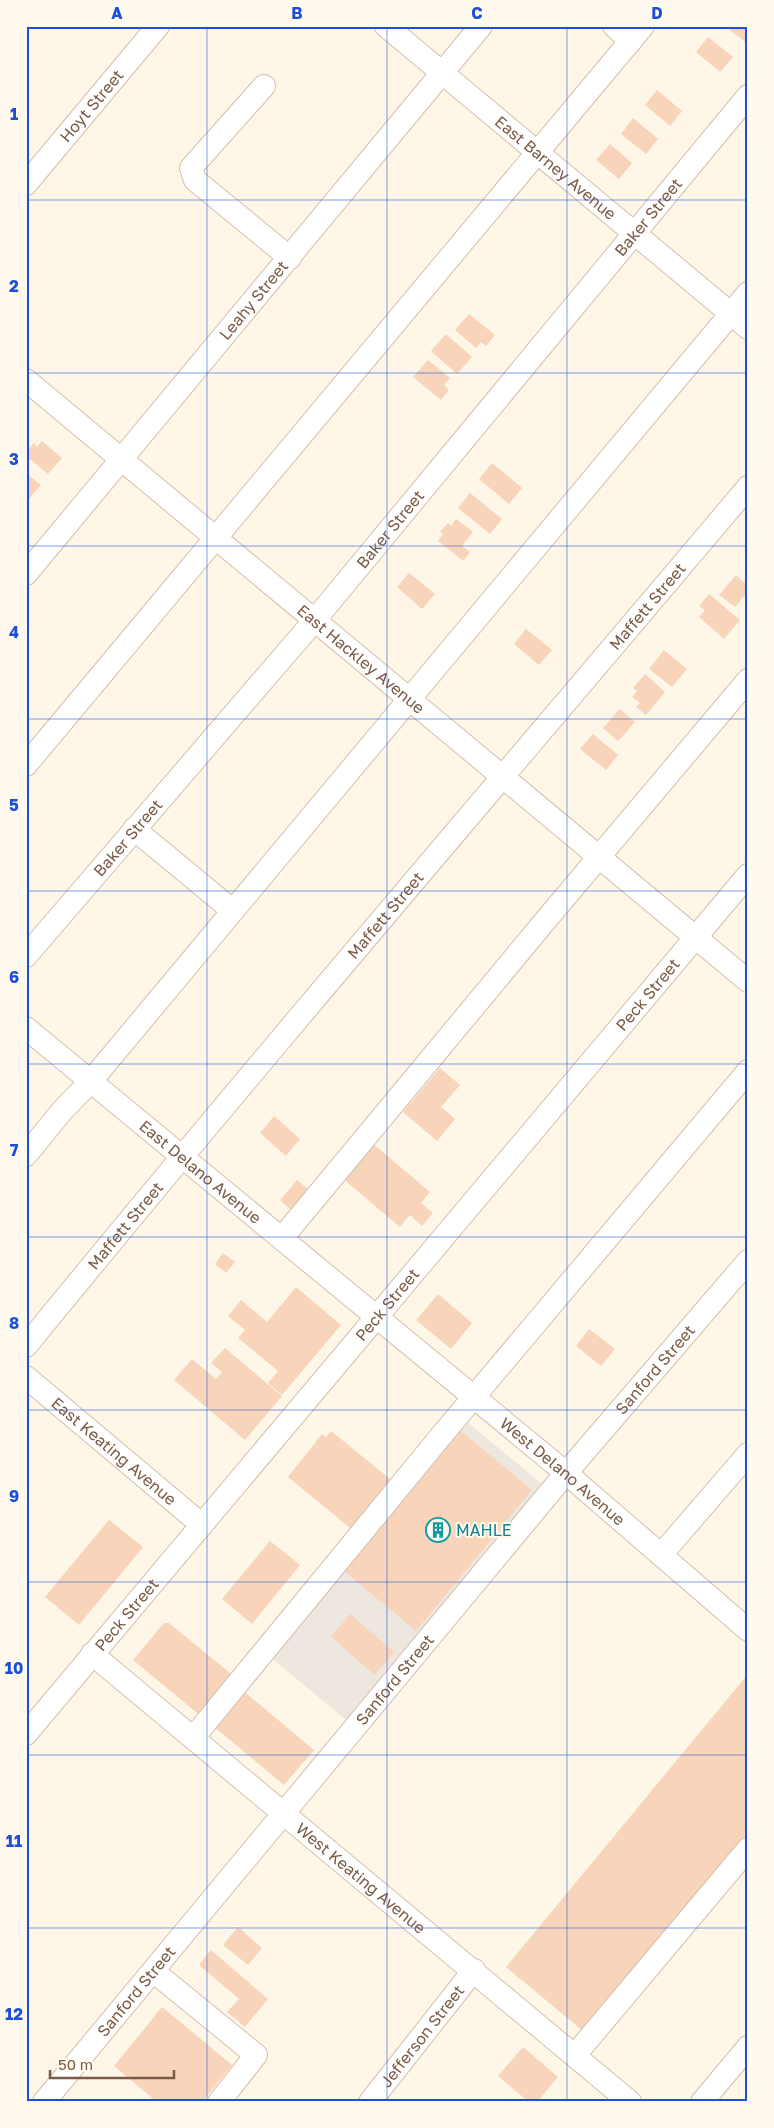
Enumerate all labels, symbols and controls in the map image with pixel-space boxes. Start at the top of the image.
text: A [111,3,123,23]
text: B [291,3,303,23]
text: C [471,3,483,23]
text: D [651,3,663,23]
street label: Hoyt Street [55,65,128,146]
text: 1 [10,104,18,124]
street label: East Barney Avenue [491,111,620,224]
street label: Baker Street [610,174,686,260]
street label: Leahy Street [215,256,292,344]
text: 2 [9,276,19,296]
text: 3 [9,449,19,469]
street label: Baker Street [352,486,428,572]
street label: Maffett Street [605,559,690,654]
street label: East Hackley Avenue [293,600,429,718]
text: 4 [9,622,19,642]
text: 5 [9,795,19,815]
street label: Baker Street [89,795,166,880]
street label: Maffett Street [343,868,428,963]
street label: Peck Street [611,954,684,1035]
text: 6 [9,967,19,987]
street label: East Delano Avenue [135,1116,265,1228]
text: 7 [10,1140,19,1160]
street label: Maffett Street [83,1178,167,1273]
street label: Peck Street [351,1264,423,1345]
text: 8 [9,1313,19,1333]
street label: Sanford Street [611,1320,699,1418]
street label: East Keating Avenue [47,1393,181,1509]
street label: West Delano Avenue [496,1413,629,1530]
text: 9 [9,1486,19,1506]
building icon: MAHLE [425,1517,451,1543]
place label: MAHLE [456,1520,512,1540]
street label: Peck Street [90,1574,163,1655]
street label: Sanford Street [351,1630,438,1729]
text: 10 [5,1658,23,1678]
street label: West Keating Avenue [292,1818,430,1938]
text: 11 [6,1831,22,1851]
street label: Sanford Street [93,1942,179,2041]
street label: Jefferson Street [376,1981,468,2091]
text: 12 [5,2004,23,2024]
scale bar [50,2048,174,2080]
text: 50 m [58,2055,93,2073]

